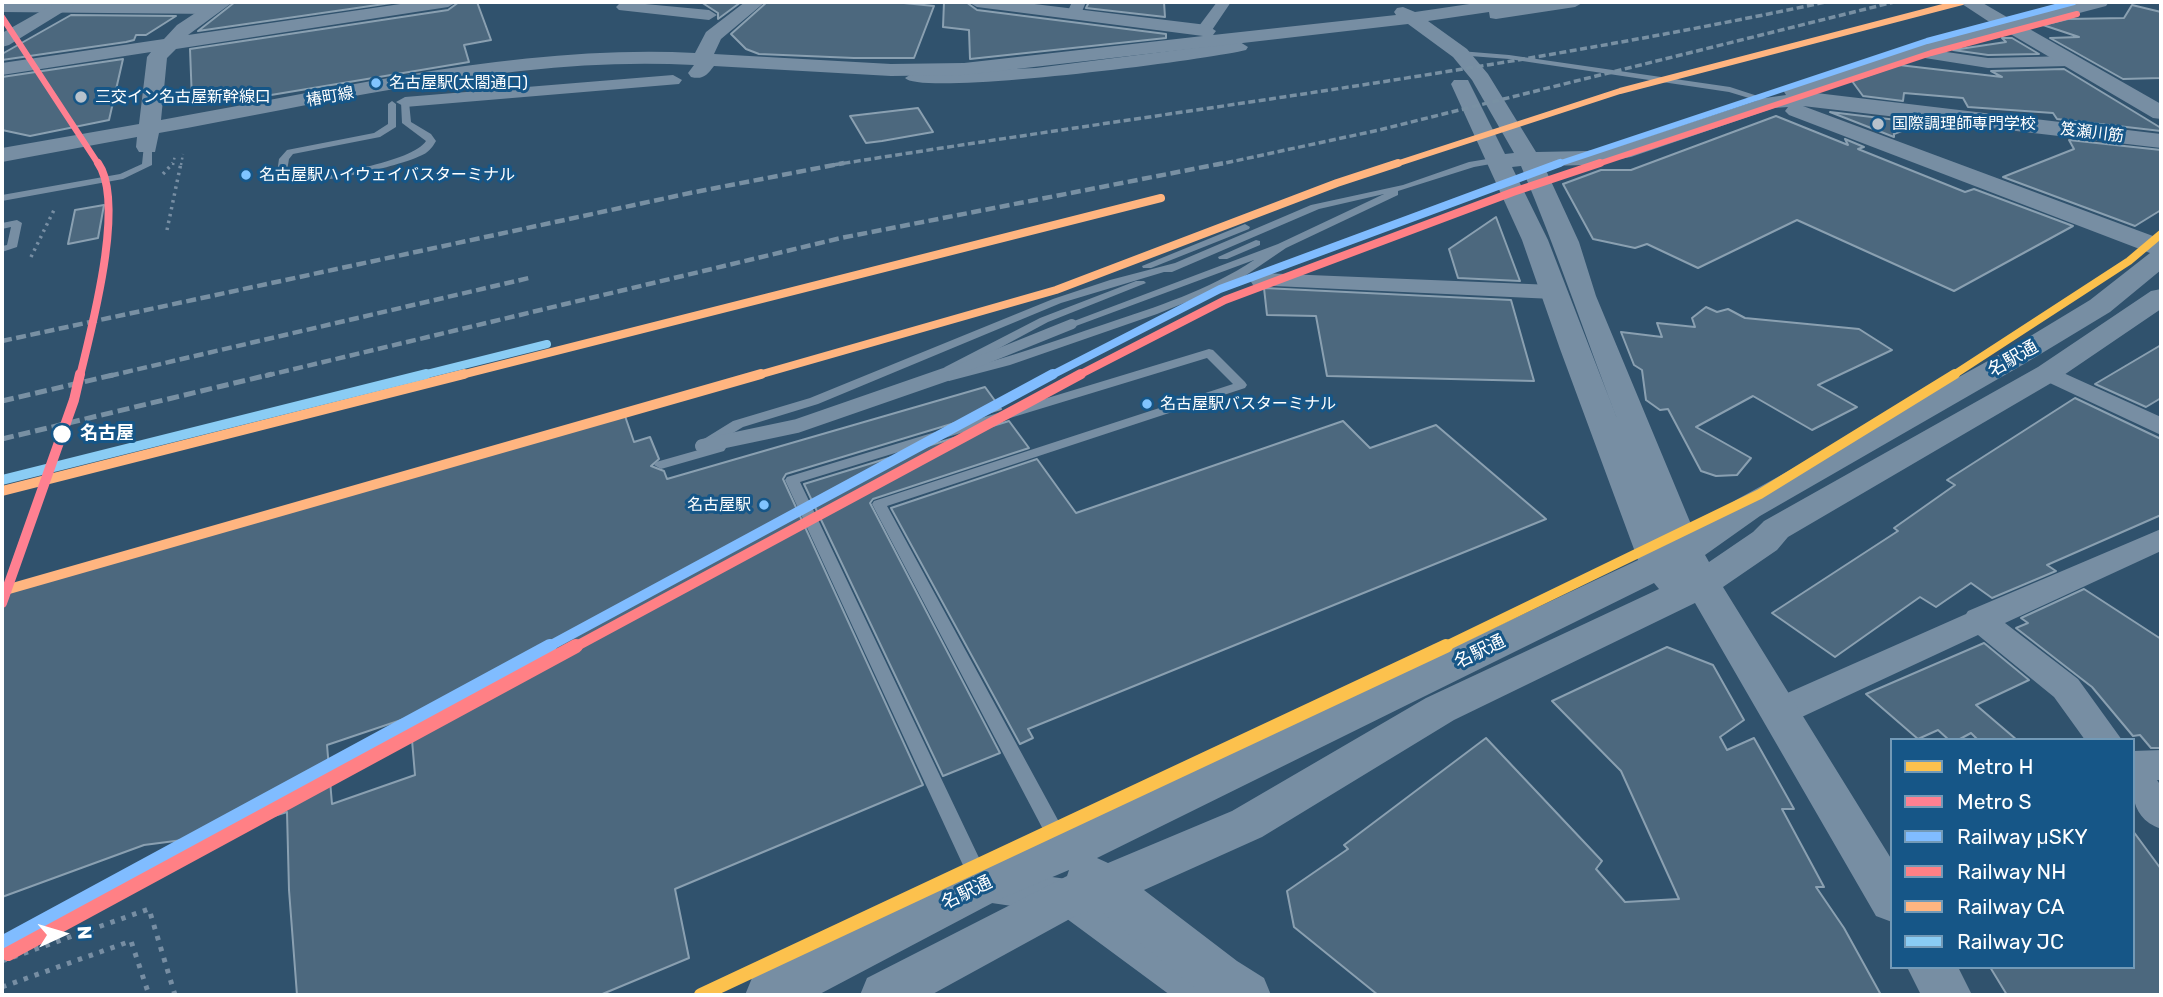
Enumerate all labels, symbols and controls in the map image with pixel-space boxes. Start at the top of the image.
place label: 名古屋駅(太閤通口) [389,73,528,93]
marker: 名古屋駅(太閤通口) [369,76,383,90]
street label: 椿町線 [305,83,355,111]
place label: 三交イン名古屋新幹線口 [95,87,271,107]
marker: 三交イン名古屋新幹線口 [73,89,89,105]
place label: 国際調理師専門学校 [1892,114,2036,134]
marker: 国際調理師専門学校 [1870,116,1886,132]
street label: 笈瀬川筋 [2059,120,2125,146]
place label: 名古屋駅ハイウェイバスターミナル [259,165,515,185]
marker: 名古屋駅ハイウェイバスターミナル [239,168,253,182]
street label: 名駅通 [1984,336,2042,382]
place label: 名古屋駅バスターミナル [1160,394,1336,414]
marker: 名古屋駅バスターミナル [1140,397,1154,411]
marker: 名古屋 [51,423,73,445]
place label: 名古屋 [80,423,134,445]
place label: 名古屋駅 [687,495,751,515]
marker: 名古屋駅 [757,498,771,512]
street label: 名駅通 [1451,630,1509,674]
legend [1890,738,2135,969]
text: Metro H [1957,754,2034,779]
text: Metro S [1957,789,2032,814]
text: Railway μSKY [1957,824,2088,849]
text: Railway NH [1957,859,2066,884]
street label: 名駅通 [938,871,996,915]
text: Railway CA [1957,894,2065,919]
north arrow [28,899,98,969]
text: N [72,925,96,940]
text: Railway JC [1957,929,2064,954]

